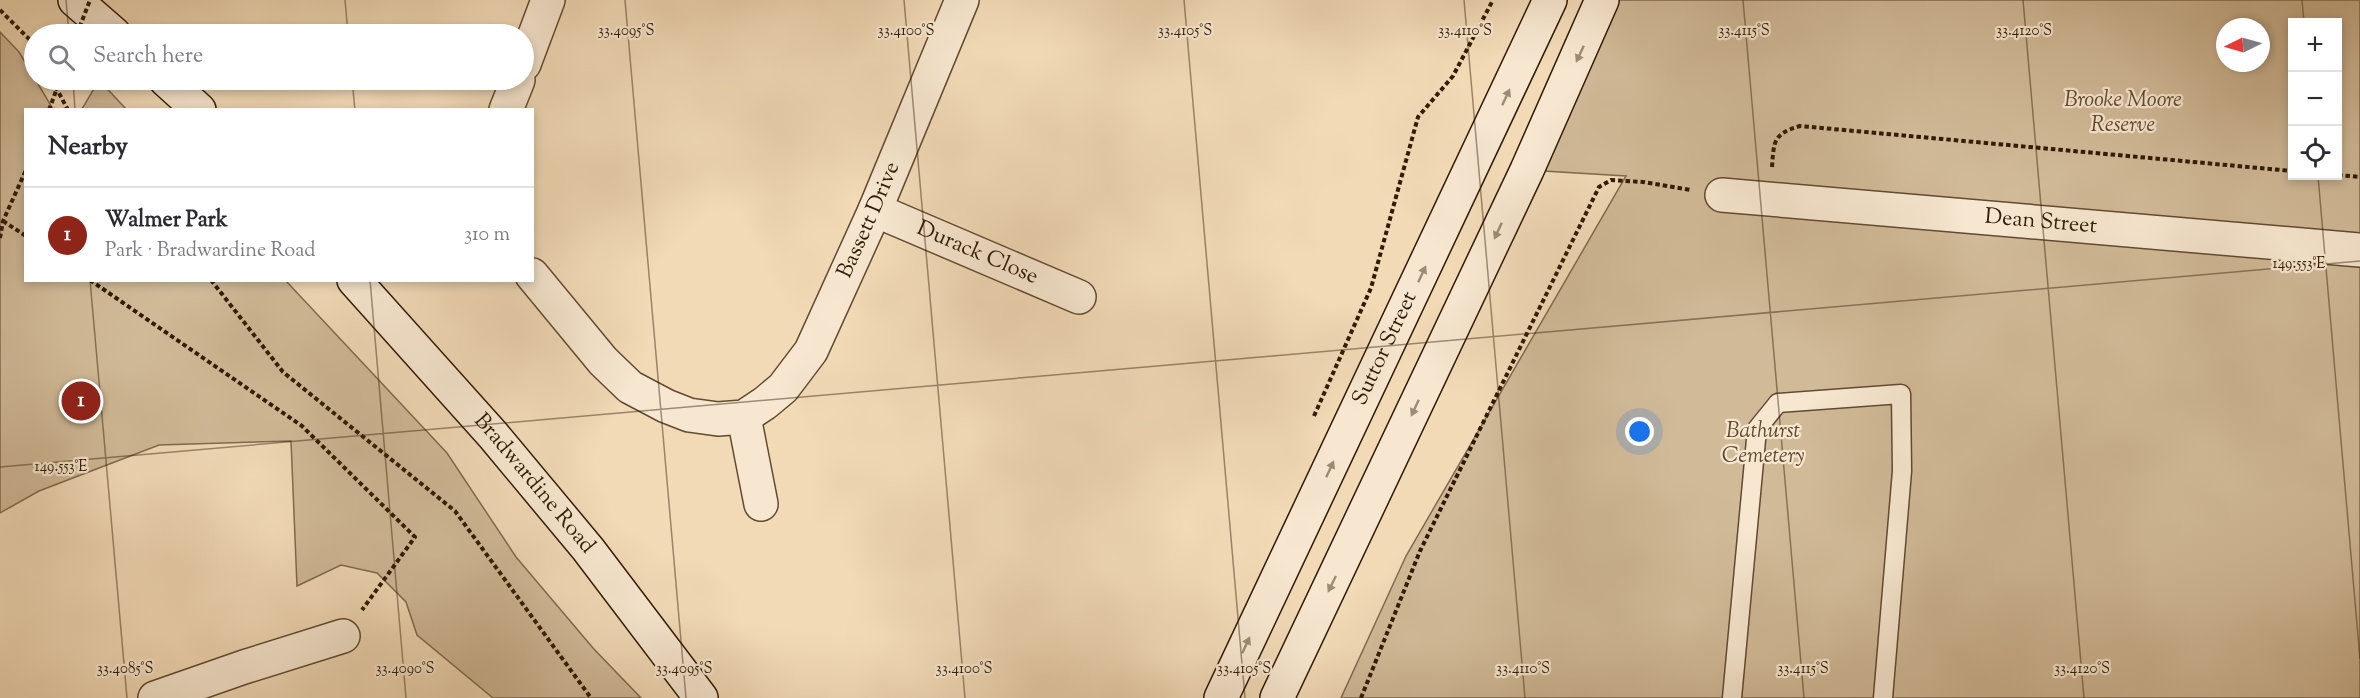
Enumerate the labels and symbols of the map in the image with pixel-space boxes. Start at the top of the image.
north arrow [2216,18,2270,72]
text: 33.4095°S [598,21,654,42]
text: 33.4100°S [878,21,934,42]
text: 33.4105°S [1158,21,1212,42]
text: 33.4110°S [1438,21,1492,42]
text: 33.4115°S [1718,21,1770,42]
text: 33.4120°S [1996,21,2052,42]
one-way arrow [1575,45,1584,63]
park label: Brooke Moore Reserve [2064,85,2182,142]
one-way arrow [1501,89,1510,106]
street label: Bassett Drive [830,157,909,284]
street label: Dean Street [1983,202,2099,243]
street label: Durack Close [911,213,1043,294]
one-way arrow [1494,222,1503,239]
text: 149.553°E [2273,254,2325,275]
one-way arrow [1418,265,1427,282]
street label: Suttor Street [1345,286,1426,411]
pin: 1 [62,378,100,424]
one-way arrow [1411,399,1420,416]
street label: Bradwardine Road [465,407,602,561]
park label: Bathurst Cemetery [1722,416,1804,473]
your location [1625,417,1654,446]
text: 149.553°E [35,457,87,478]
one-way arrow [1325,460,1334,477]
one-way arrow [1327,575,1337,592]
one-way arrow [1242,637,1251,654]
text: 33.4085°S [97,659,153,680]
text: 33.4090°S [375,659,435,680]
text: 33.4095°S [656,659,712,680]
text: 33.4100°S [936,659,992,680]
text: 33.4105°S [1217,659,1271,680]
text: 33.4110°S [1496,659,1550,680]
text: 33.4115°S [1777,659,1829,680]
text: 33.4120°S [2054,659,2110,680]

